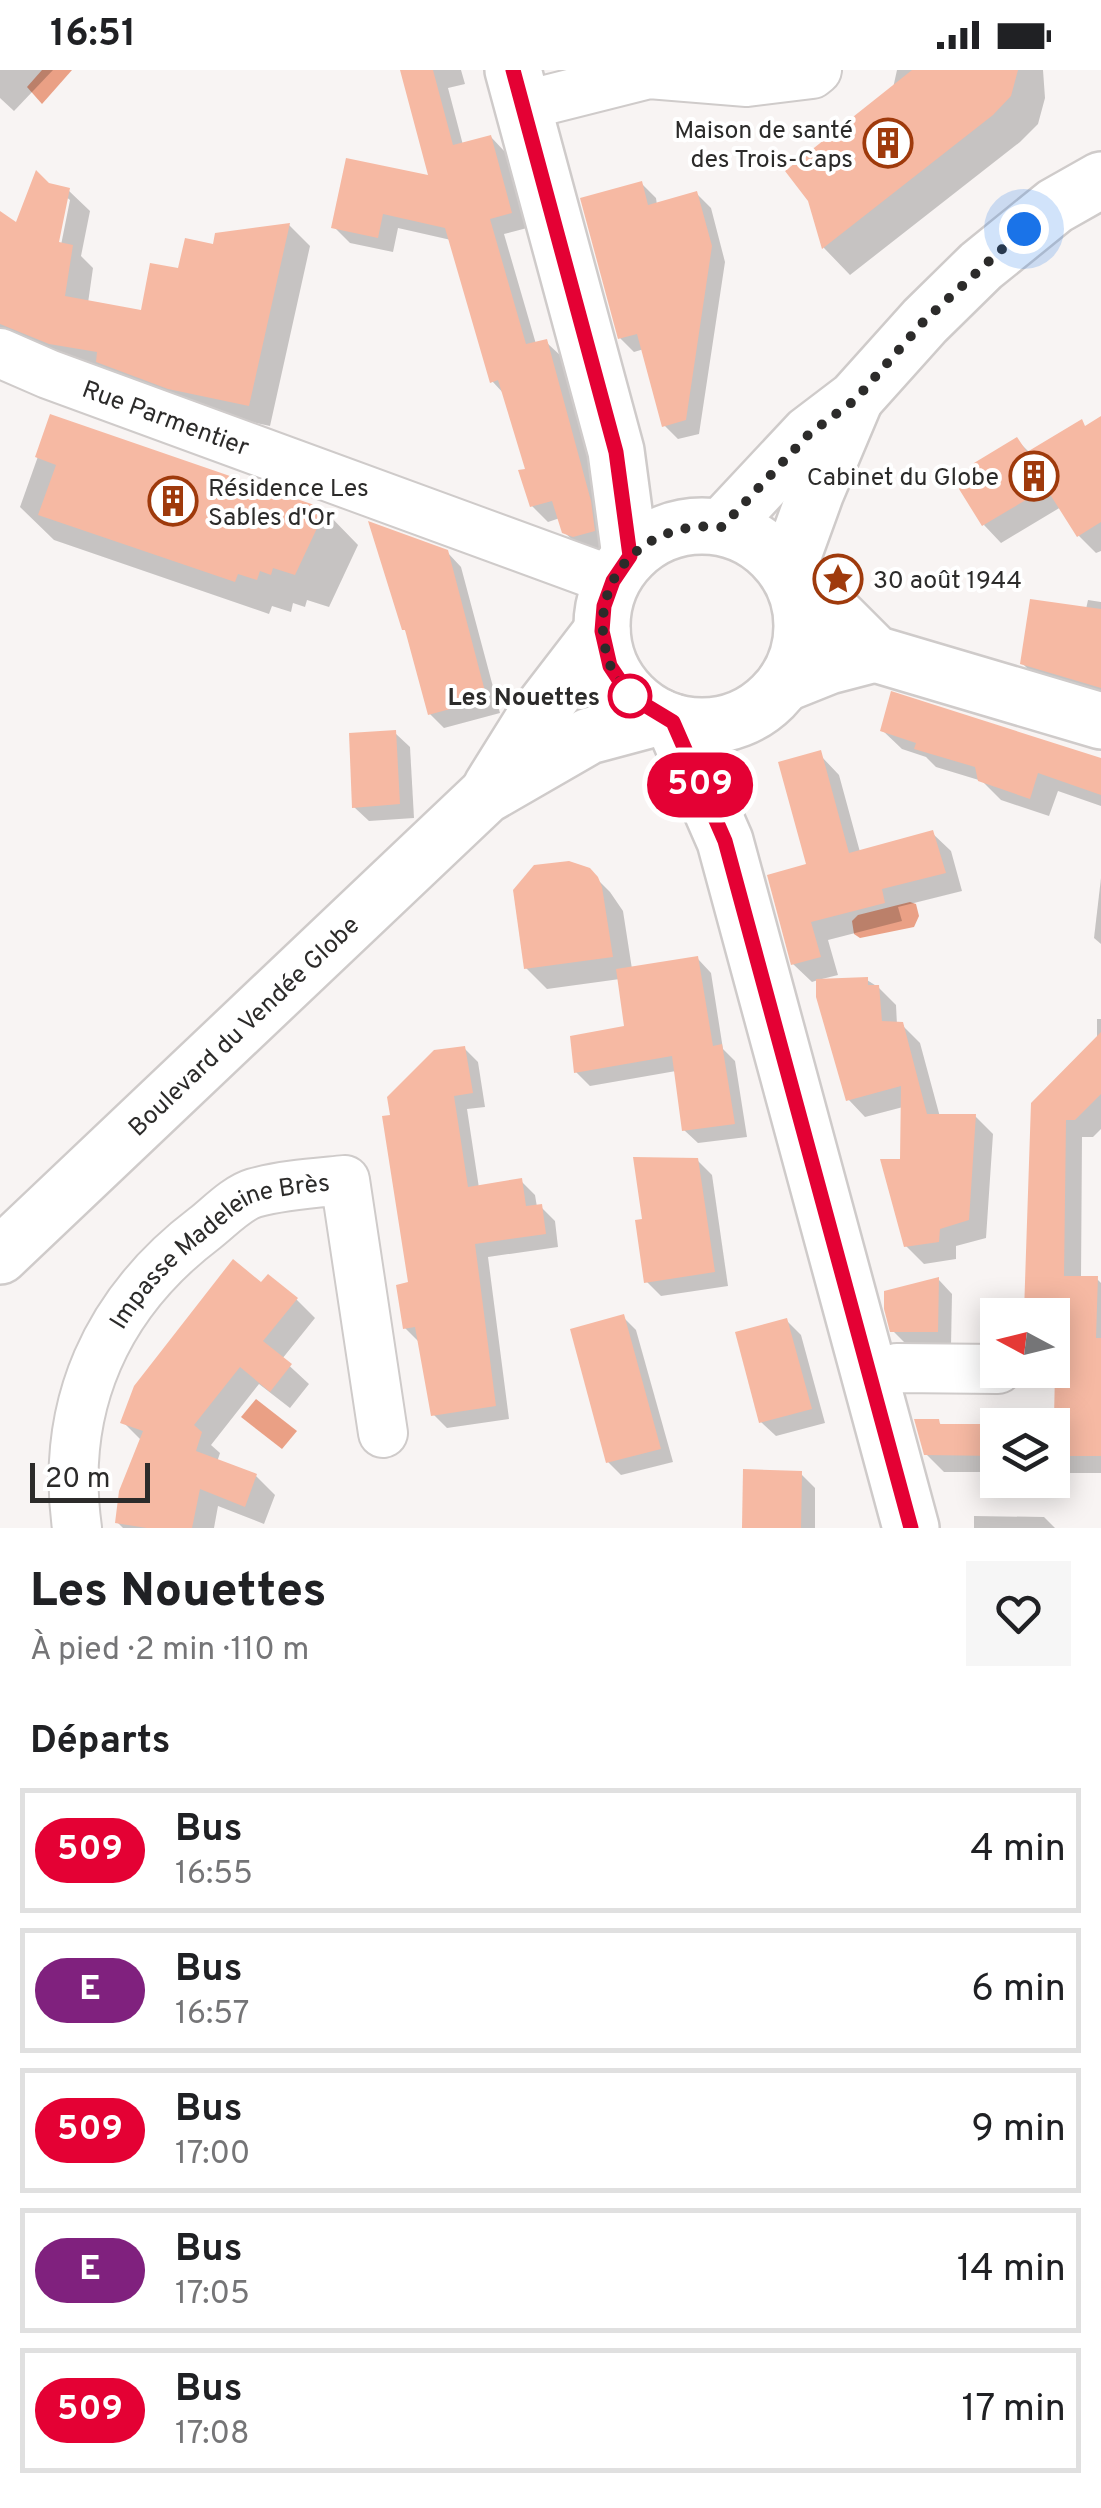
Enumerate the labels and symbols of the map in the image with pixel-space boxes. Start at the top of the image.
place label: Maison de santé des Trois-Caps [674,116,853,177]
building icon: Maison de santé des Trois-Caps [862,117,914,169]
your location [999,204,1049,254]
street label: Rue Parmentier [77,375,253,465]
building icon: Cabinet du Globe [1008,450,1060,502]
place label: Cabinet du Globe [807,463,999,495]
place label: Résidence Les Sables d'Or [208,474,369,535]
building icon: Résidence Les Sables d'Or [147,475,199,527]
place icon: 30 août 1944 [812,553,864,605]
place label: 30 août 1944 [873,566,1022,598]
marker: Les Nouettes [609,675,651,717]
place label: Les Nouettes [447,683,600,715]
line badge: 509 [642,752,758,818]
street label: Boulevard du Vendée Globe [123,911,367,1145]
street label: Impasse Madeleine Brès [104,1169,331,1336]
north arrow [980,1298,1070,1388]
scale bar [30,1458,150,1502]

